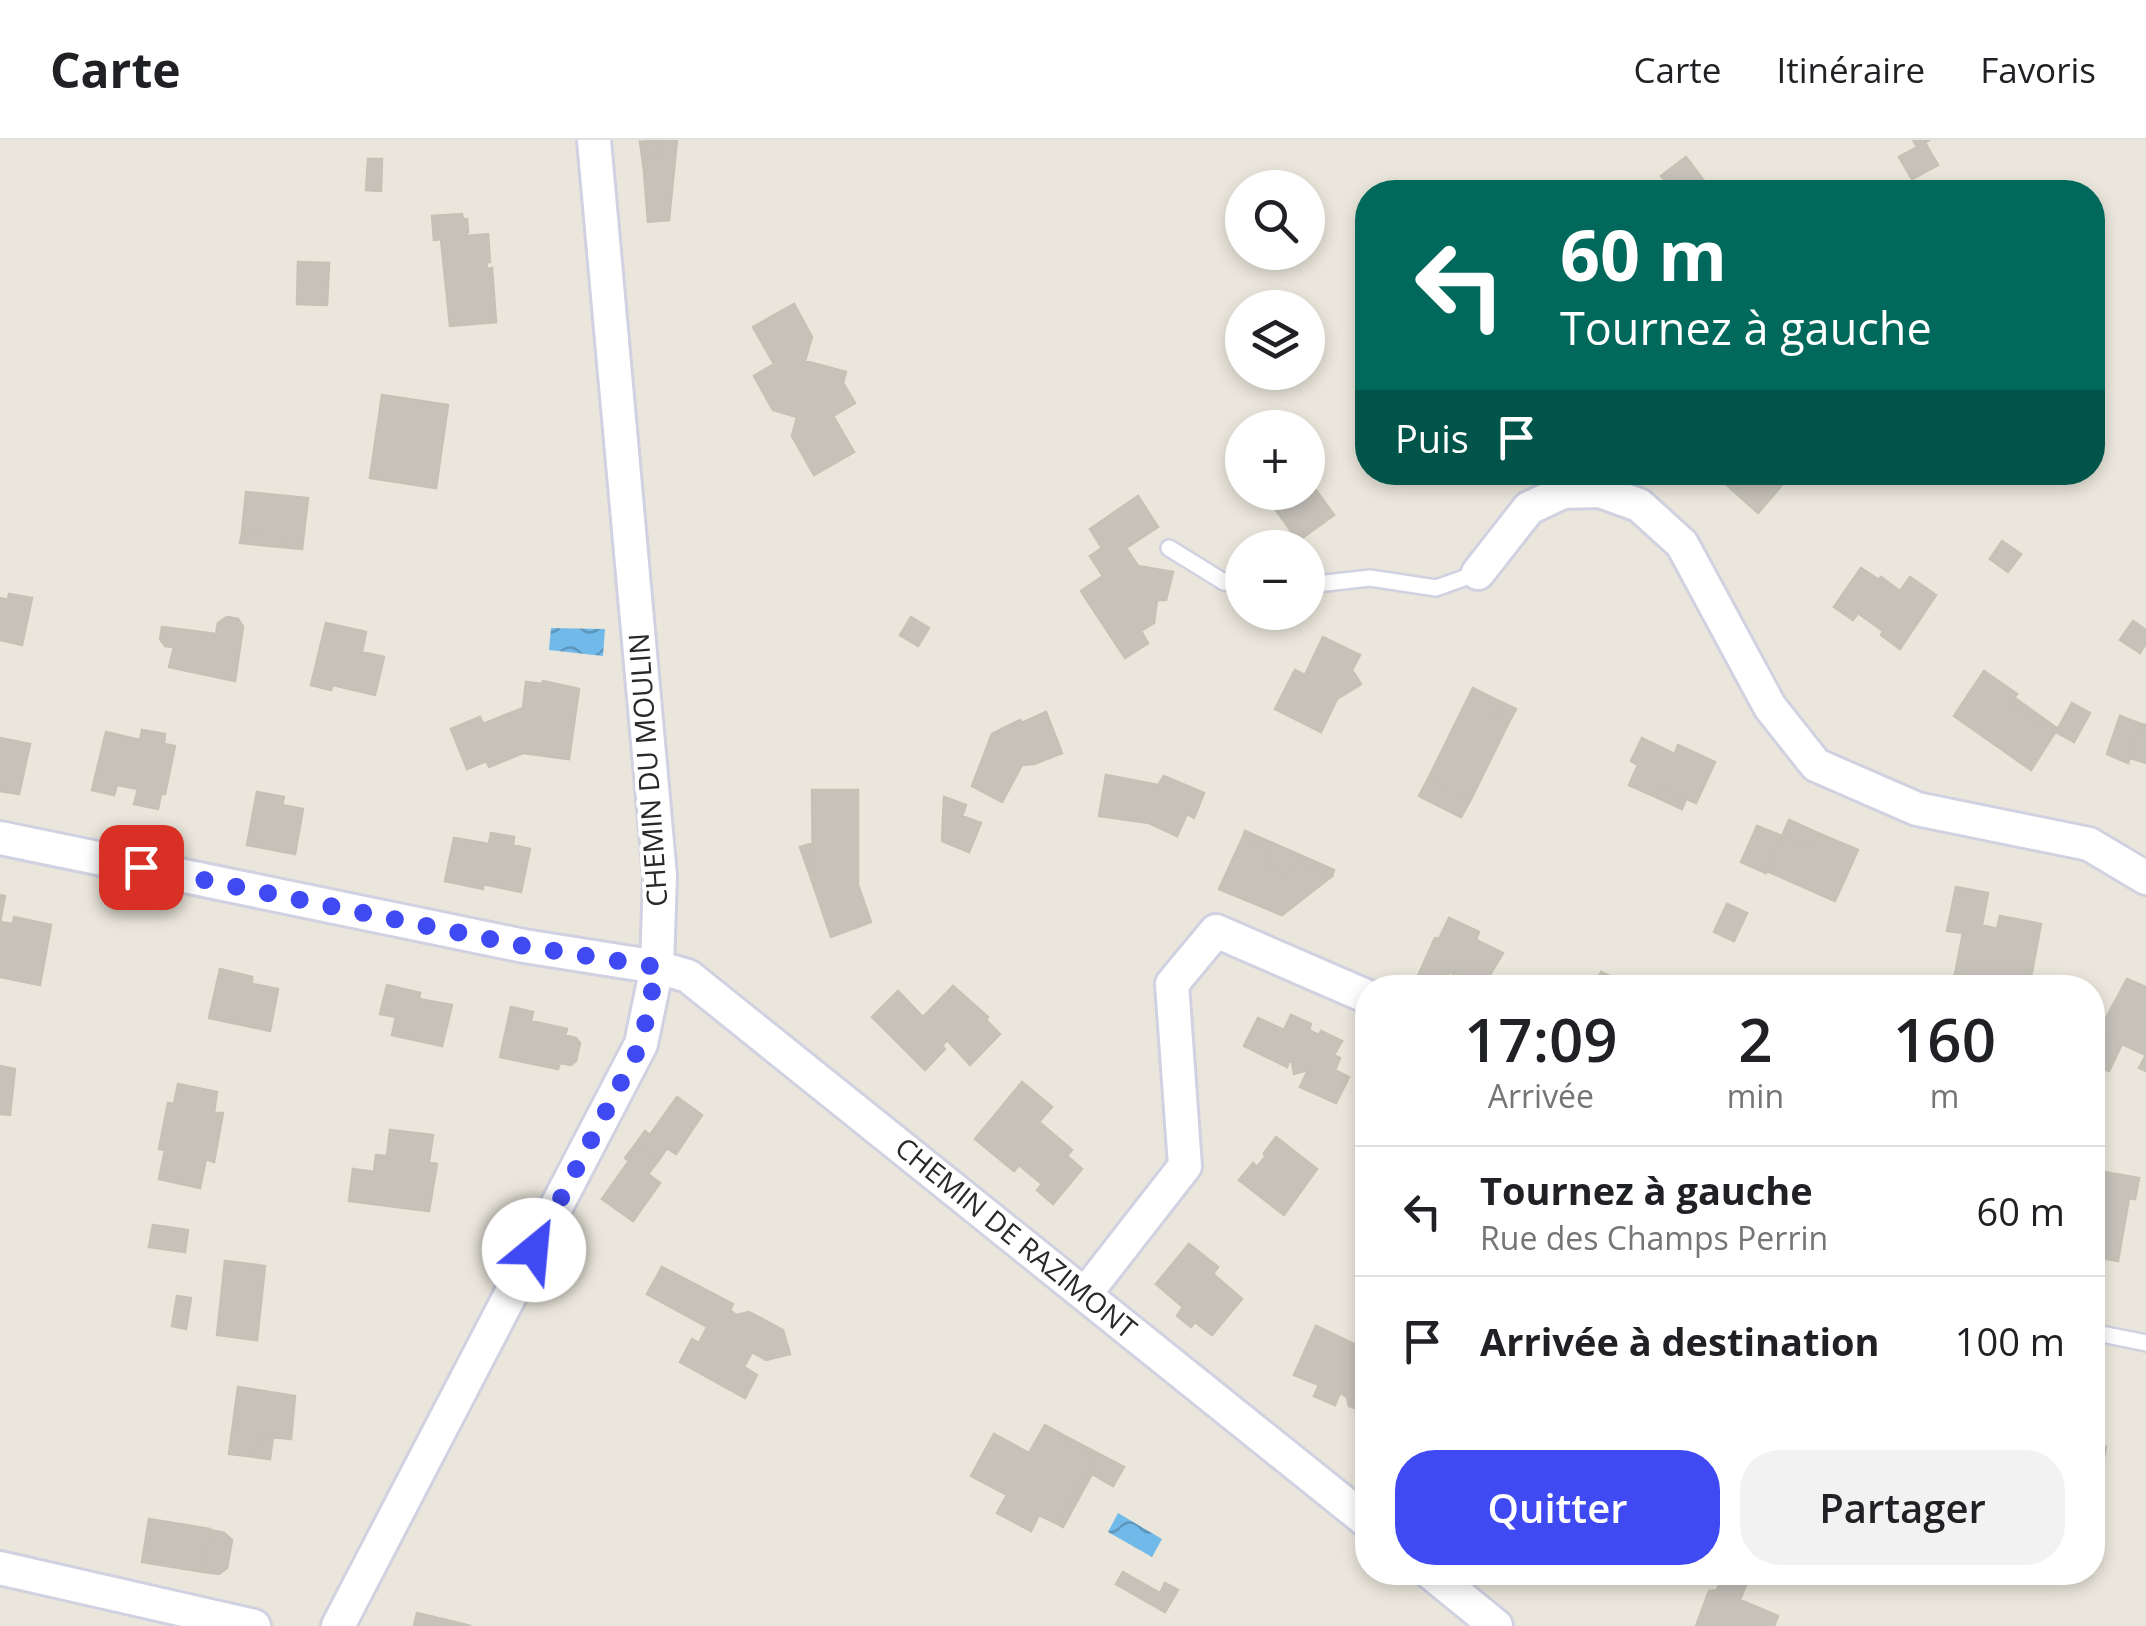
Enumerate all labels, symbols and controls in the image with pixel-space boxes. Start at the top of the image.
text: Carte [50,37,181,102]
text: Carte [1633,46,1721,93]
text: Itinéraire [1776,46,1925,93]
text: Favoris [1980,46,2096,93]
map controls [1225,170,1325,630]
button: search [1225,170,1325,270]
text: 60 m [1560,206,1727,302]
icon: left [1395,220,1525,350]
button: layers [1225,290,1325,390]
text: Tournez à gauche [1560,297,1932,358]
button: + [1225,410,1325,510]
icon: arrive [1489,410,1544,465]
text: Puis [1395,412,1469,464]
button: − [1225,530,1325,630]
street label: CHEMIN DU MOULIN [618,632,676,908]
pin [99,825,184,910]
icon: arrive [114,840,169,895]
text: 17:09 [1464,998,1618,1080]
text: 2 [1738,998,1773,1080]
text: 160 [1893,998,1996,1080]
text: Arrivée [1488,1074,1594,1117]
text: min [1727,1074,1784,1117]
text: m [1930,1074,1959,1117]
street label: CHEMIN DE RAZIMONT [888,1128,1146,1347]
text: Tournez à gauche [1480,1164,1813,1216]
icon: left [1395,1184,1450,1239]
text: 60 m [1976,1185,2065,1237]
position arrow [482,1198,586,1302]
text: Rue des Champs Perrin [1480,1216,1828,1259]
icon: arrive [1395,1314,1450,1369]
text: Arrivée à destination [1480,1315,1880,1367]
text: 100 m [1955,1315,2065,1367]
button: Quitter [1395,1450,1720,1565]
button: Partager [1740,1450,2065,1565]

